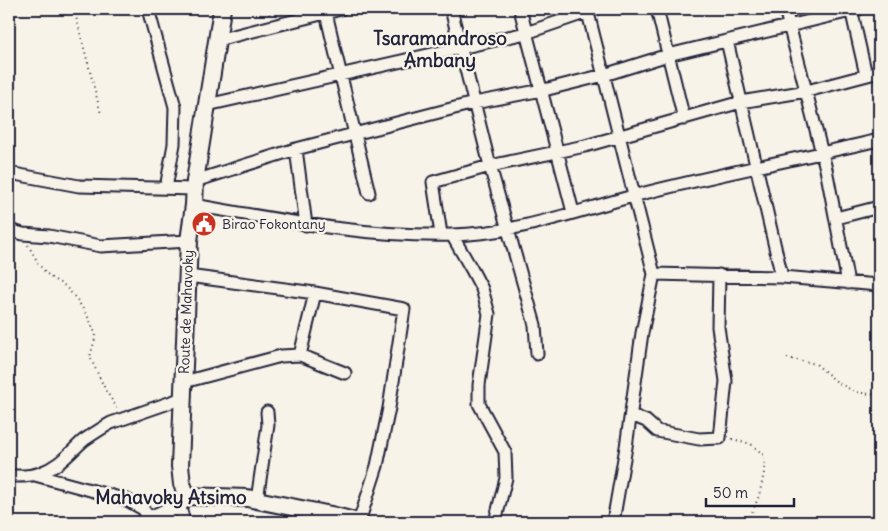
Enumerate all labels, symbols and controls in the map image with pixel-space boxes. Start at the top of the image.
district label: Tsaramandroso Ambany [373,26,507,72]
public building icon: Birao Fokontany [191,211,217,237]
place label: Birao Fokontany [222,215,326,233]
street label: Route de Mahavoky [175,250,197,374]
scale bar [706,476,793,508]
text: 50 m [713,483,748,502]
district label: Mahavoky Atsimo [95,485,247,509]

